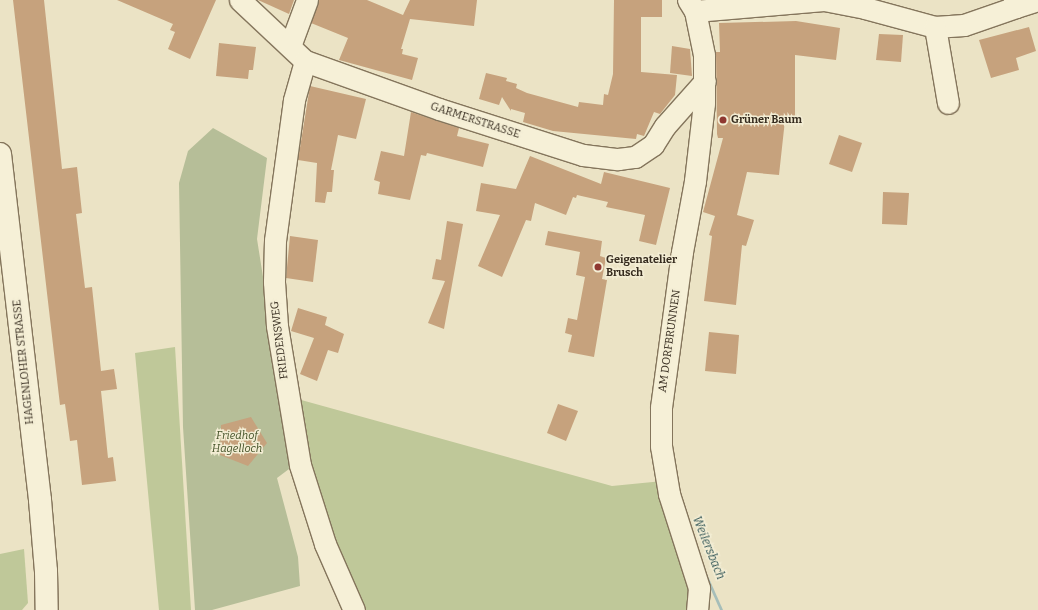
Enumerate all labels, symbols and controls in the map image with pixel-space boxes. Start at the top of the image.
street label: GARMERSTRASSE [429,100,521,142]
place label: Grüner Baum [731,113,802,127]
marker: Grüner Baum [718,115,728,125]
place label: Geigenatelier Brusch [606,254,677,280]
marker: Geigenatelier Brusch [593,262,603,272]
street label: AM DORFBRUNNEN [656,289,684,393]
street label: HAGENLOHER STRASSE [11,299,37,425]
street label: FRIEDENSWEG [269,300,291,380]
park label: Friedhof Hagelloch [212,430,262,456]
water label: Weilersbach [689,514,727,582]

